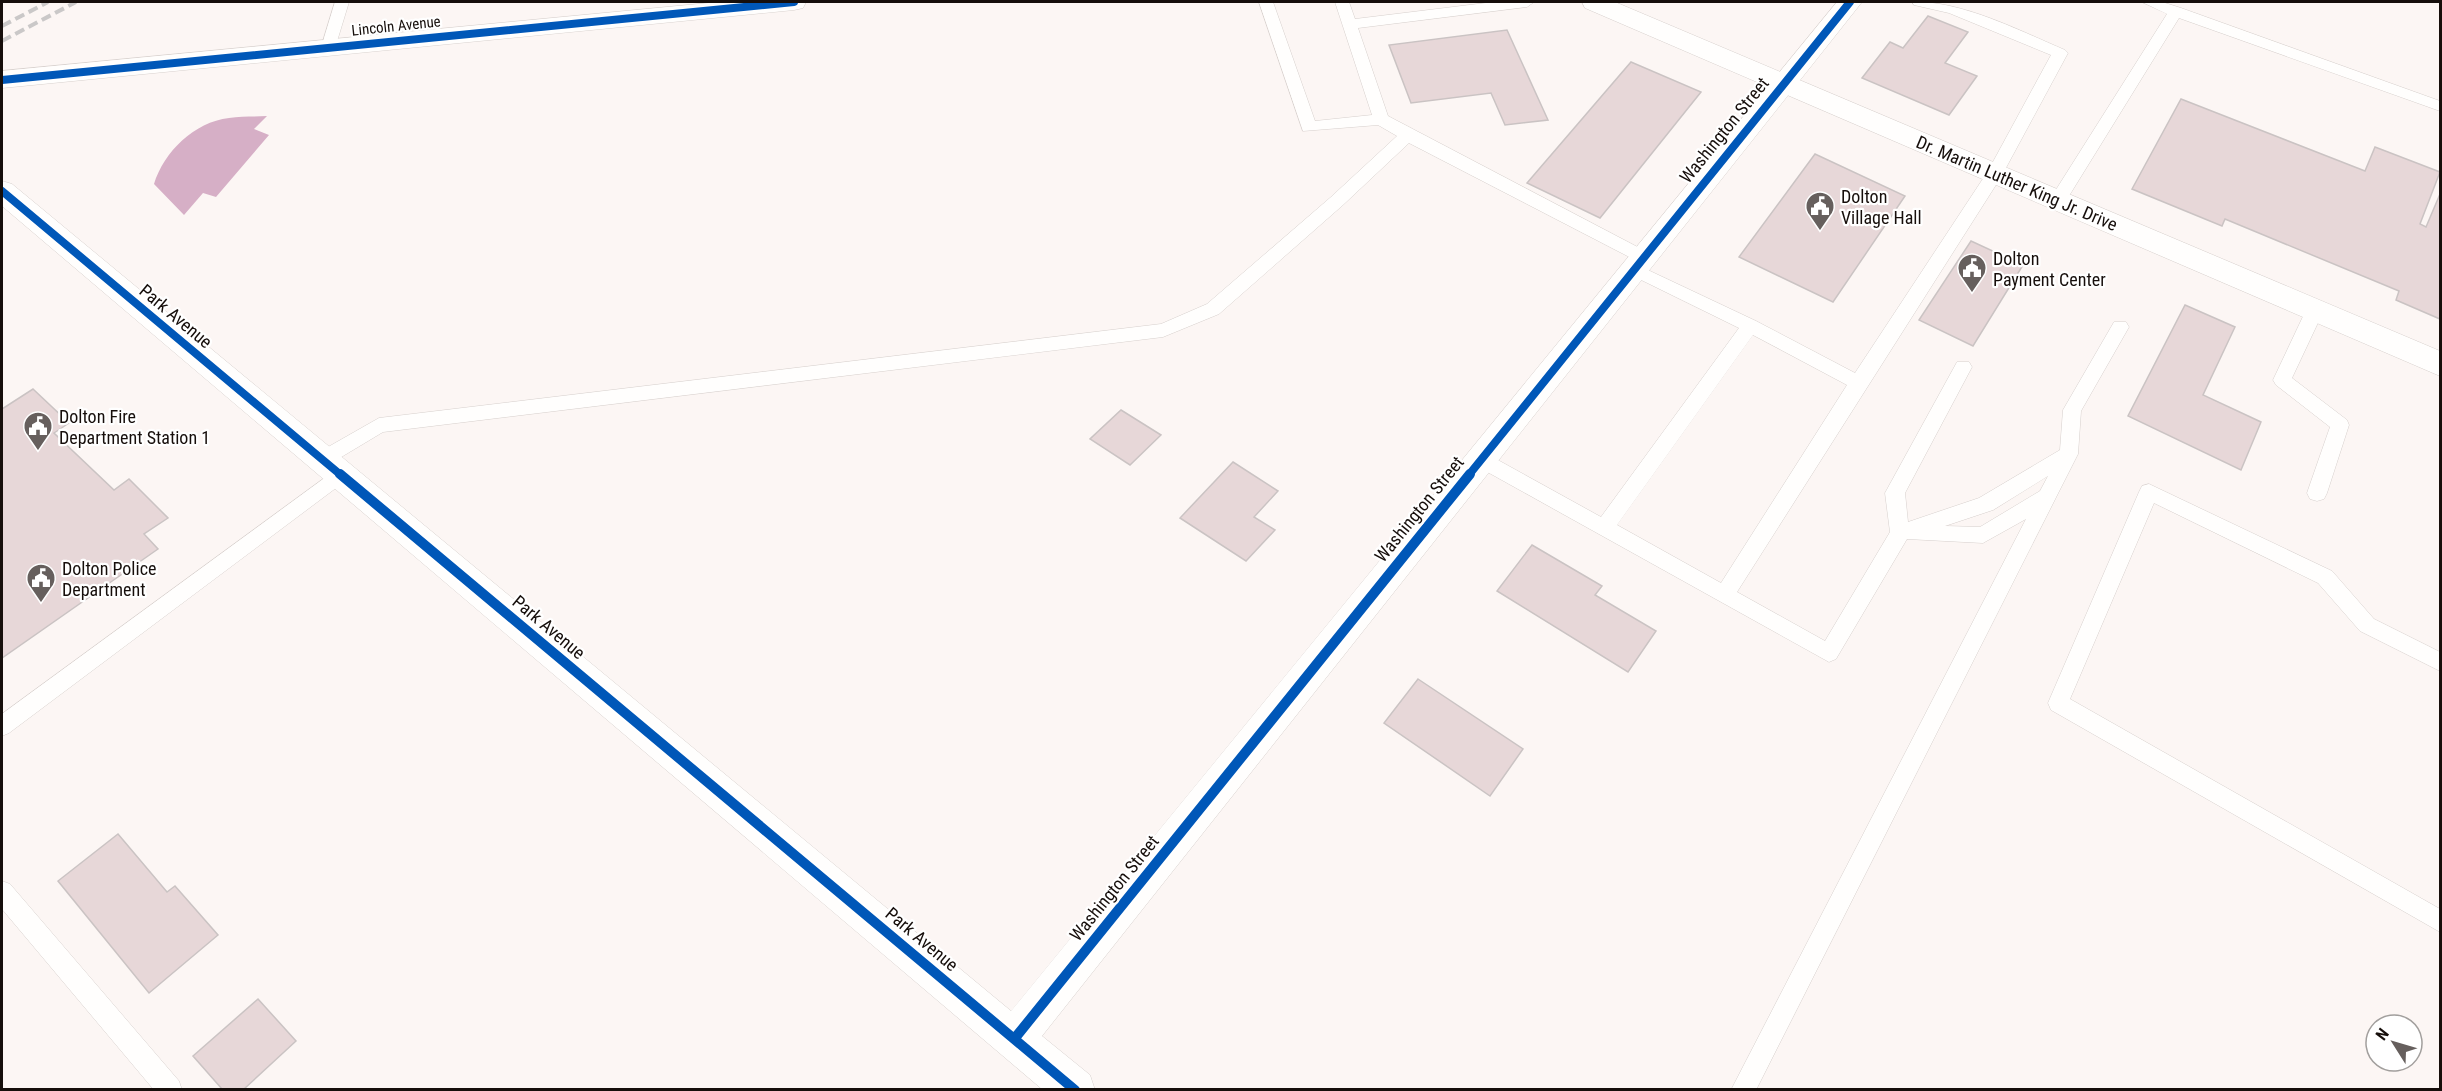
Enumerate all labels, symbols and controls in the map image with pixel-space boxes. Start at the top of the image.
street label: Lincoln Avenue [350,12,442,40]
street label: Washington Street [1675,73,1773,187]
street label: Dr. Martin Luther King Jr. Drive [1913,131,2121,235]
place label: Dolton Village Hall [1841,186,1922,228]
public building icon: Dolton Village Hall [1804,190,1836,232]
place label: Dolton Payment Center [1993,248,2106,290]
public building icon: Dolton Payment Center [1956,252,1988,294]
street label: Park Avenue [136,280,216,352]
place label: Dolton Fire Department Station 1 [59,406,210,448]
public building icon: Dolton Fire Department Station 1 [22,410,54,452]
street label: Washington Street [1370,452,1468,566]
place label: Dolton Police Department [62,558,156,600]
public building icon: Dolton Police Department [25,562,57,604]
street label: Park Avenue [509,591,589,663]
street label: Washington Street [1065,831,1163,945]
street label: Park Avenue [882,903,962,975]
north arrow [2364,1013,2424,1073]
text: N [2372,1025,2393,1044]

